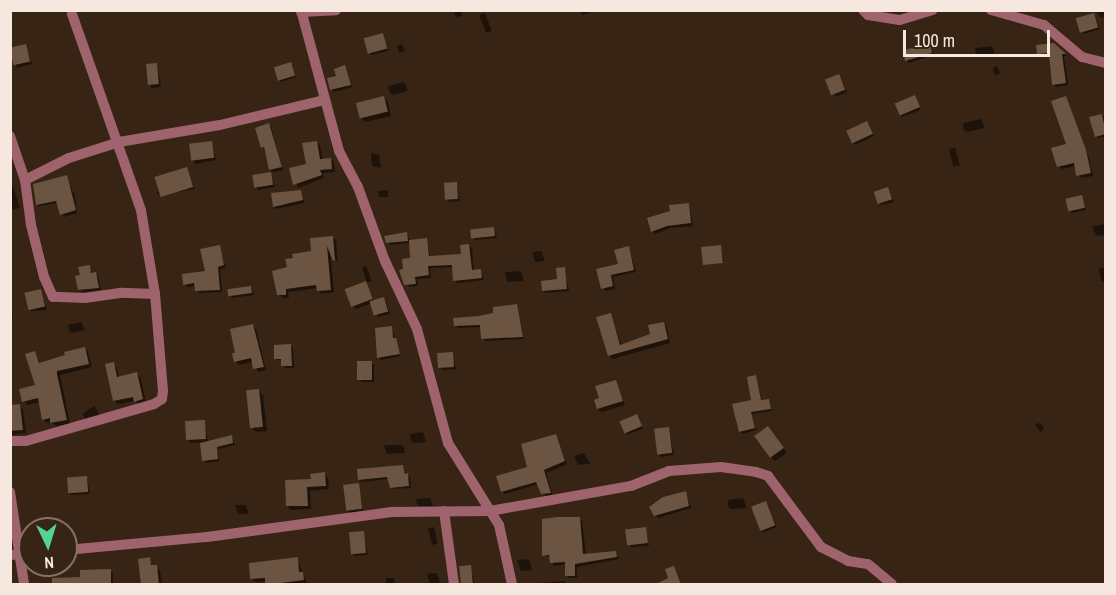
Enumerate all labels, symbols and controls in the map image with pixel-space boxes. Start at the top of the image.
scale bar [906,18,1053,56]
text: 100 m [914,28,955,53]
north arrow [18,517,78,577]
text: N [44,552,55,574]

